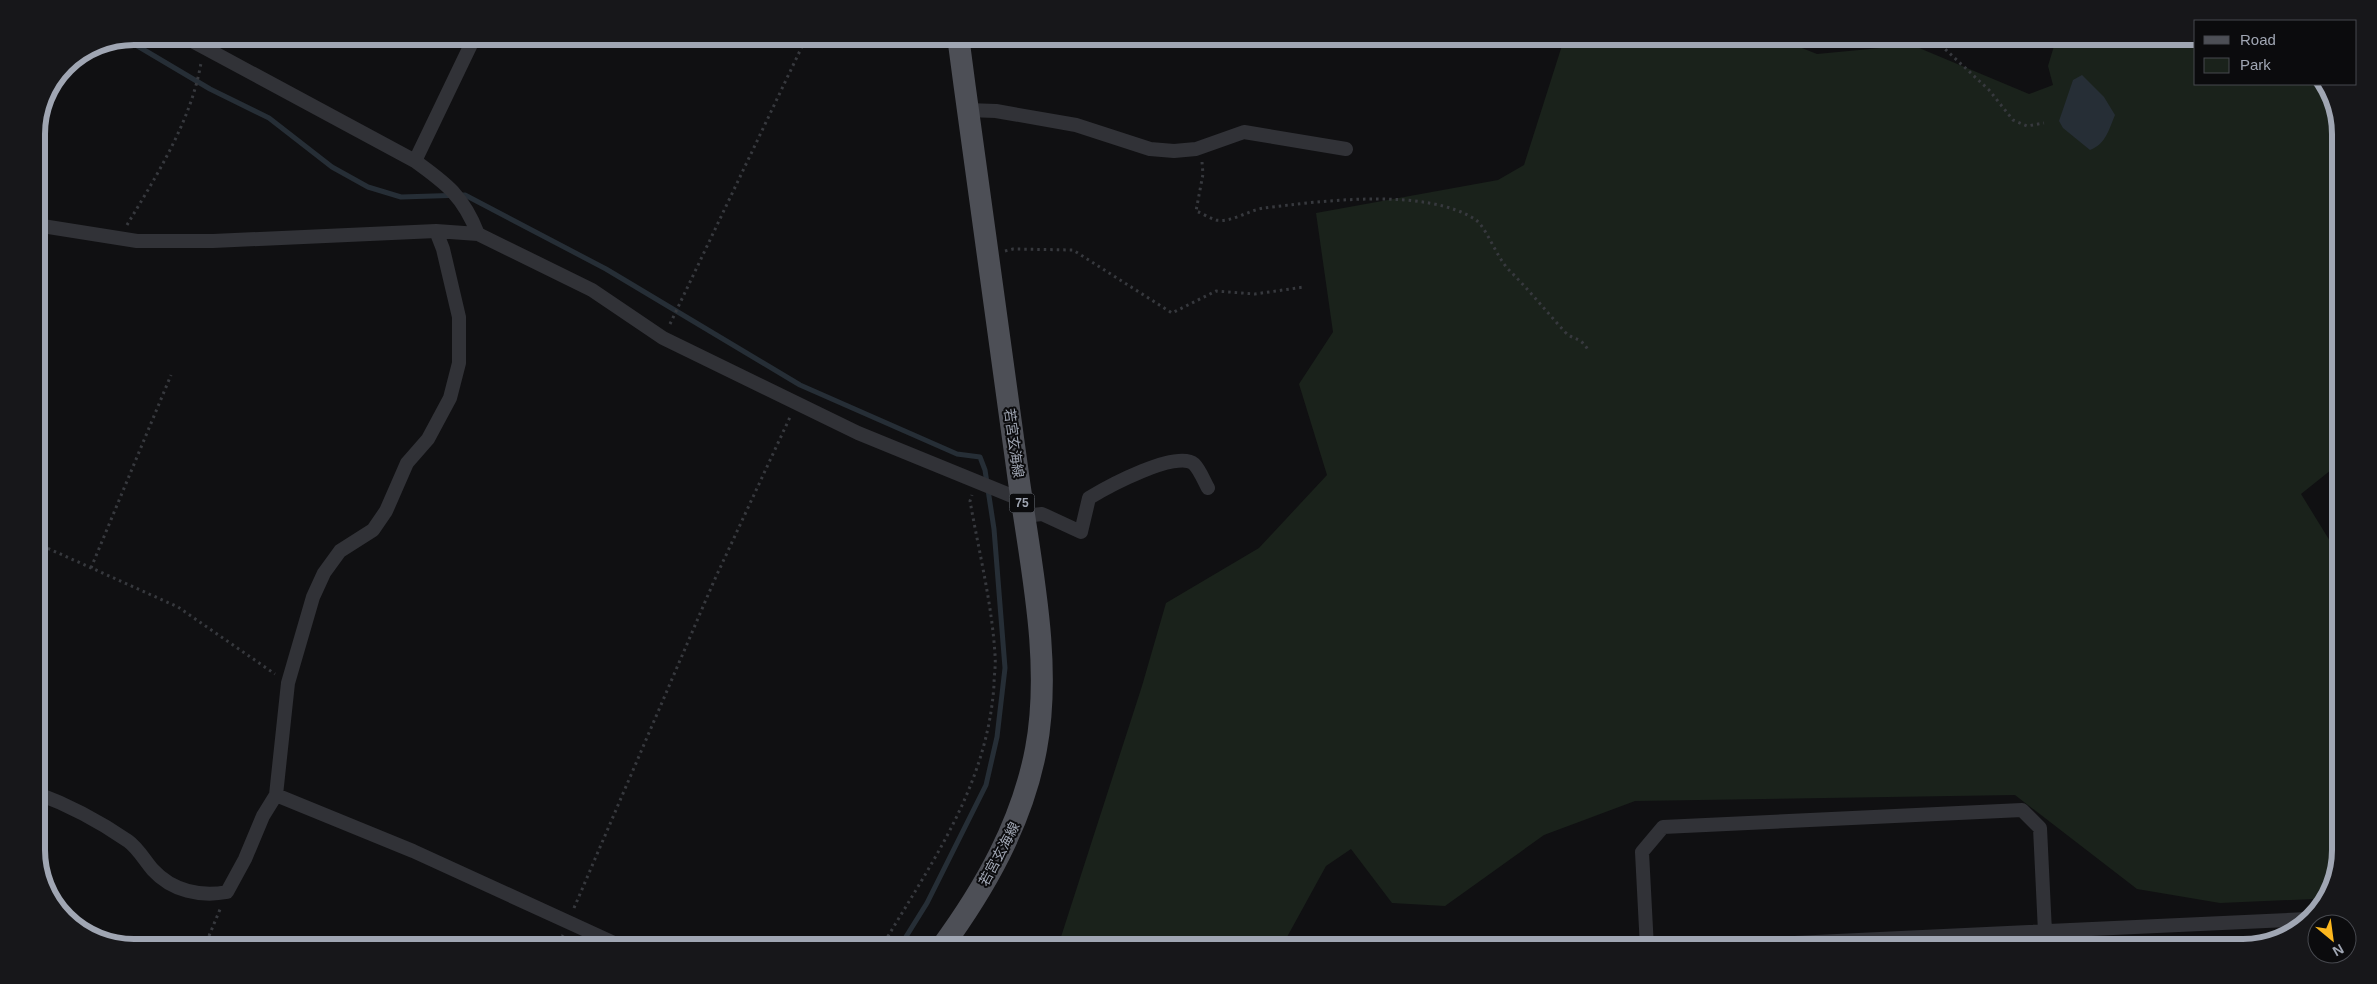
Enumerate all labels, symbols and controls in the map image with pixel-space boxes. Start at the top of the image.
legend [2194,20,2357,85]
text: Road [2240,31,2276,48]
text: Park [2240,56,2271,73]
street label: 若宮玄海線 [1001,407,1027,479]
road number: 75 [1010,493,1034,512]
street label: 若宮玄海線 [976,819,1022,889]
north arrow [2307,914,2357,964]
text: N [2330,941,2347,960]

